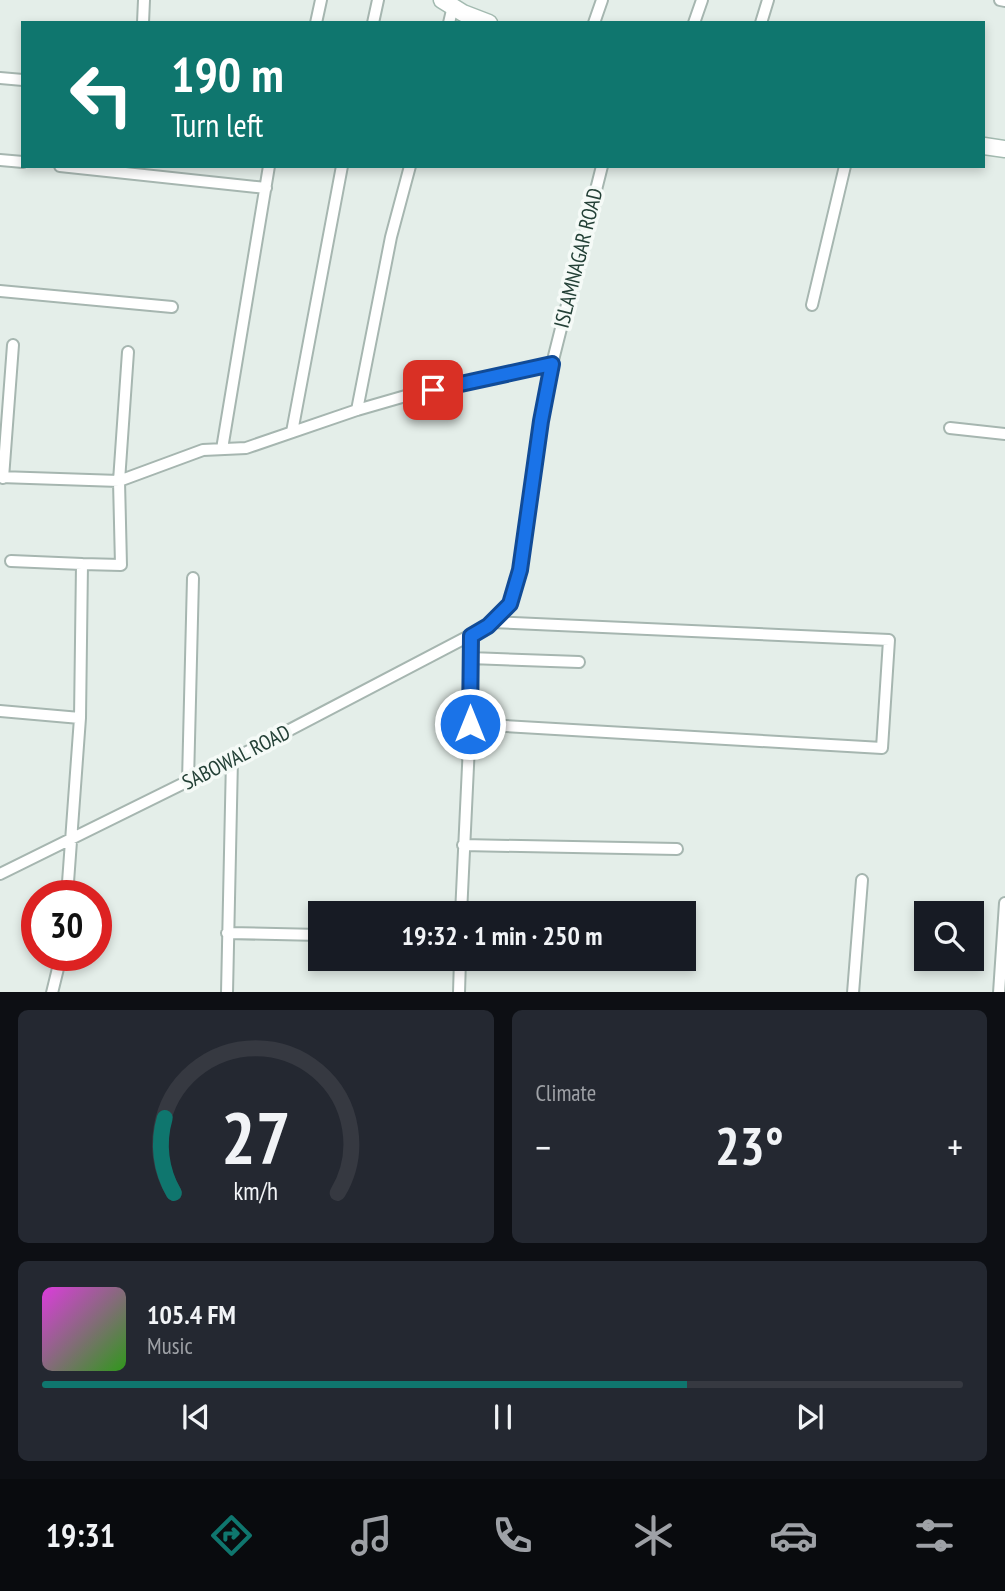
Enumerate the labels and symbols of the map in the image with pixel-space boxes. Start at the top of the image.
street label: ISLAMNAGAR ROAD [548,185,608,331]
pin [403,360,463,420]
position arrow [433,687,507,761]
street label: SABOWAL ROAD [178,718,294,796]
speed limit sign: 30 [21,880,112,971]

